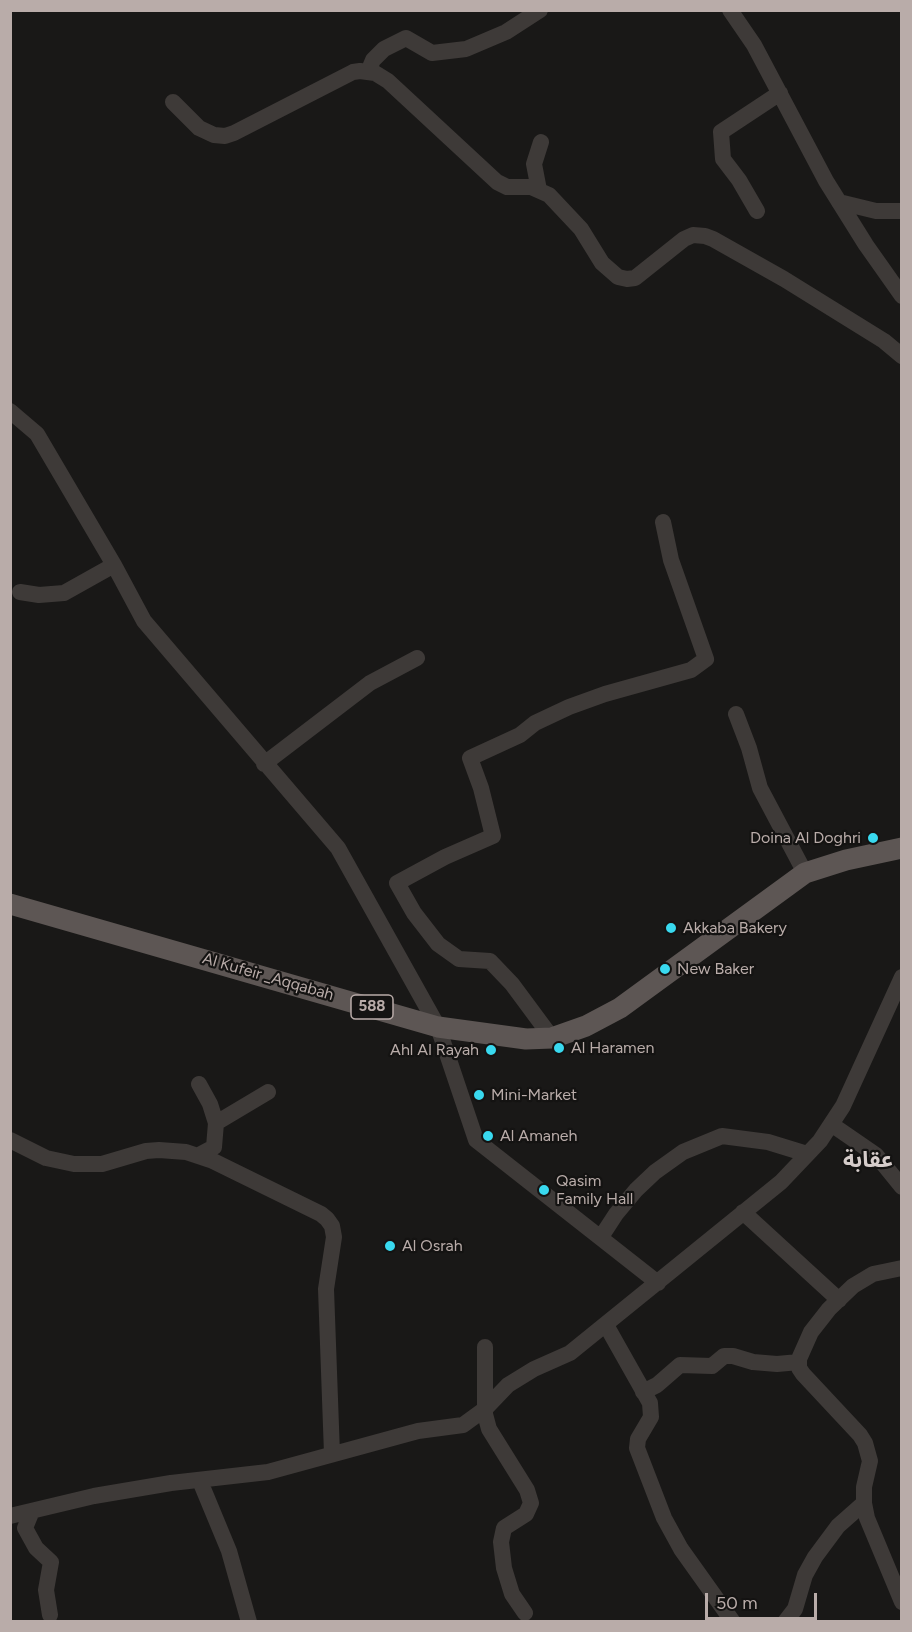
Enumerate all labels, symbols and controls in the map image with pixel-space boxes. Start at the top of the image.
place label: Doina Al Doghri [750,828,861,848]
marker: Doina Al Doghri [866,831,880,845]
place label: Akkaba Bakery [683,918,787,938]
marker: Akkaba Bakery [664,921,678,935]
street label: Al Kufeir _Aqqabah [200,949,336,1005]
place label: New Baker [677,959,754,979]
marker: New Baker [658,962,672,976]
road number: 588 [351,995,393,1019]
place label: Al Haramen [571,1038,654,1058]
place label: Ahl Al Rayah [390,1040,479,1060]
marker: Al Haramen [552,1041,566,1055]
marker: Ahl Al Rayah [484,1043,498,1057]
place label: Mini-Market [491,1085,577,1105]
marker: Mini-Market [472,1088,486,1102]
place label: Al Amaneh [500,1126,578,1146]
marker: Al Amaneh [481,1129,495,1143]
district label: عقابة [843,1148,893,1174]
place label: Qasim Family Hall [556,1171,633,1209]
marker: Qasim Family Hall [537,1183,551,1197]
place label: Al Osrah [402,1236,463,1256]
marker: Al Osrah [383,1239,397,1253]
scale bar [708,1581,820,1619]
text: 50 m [716,1592,758,1614]

